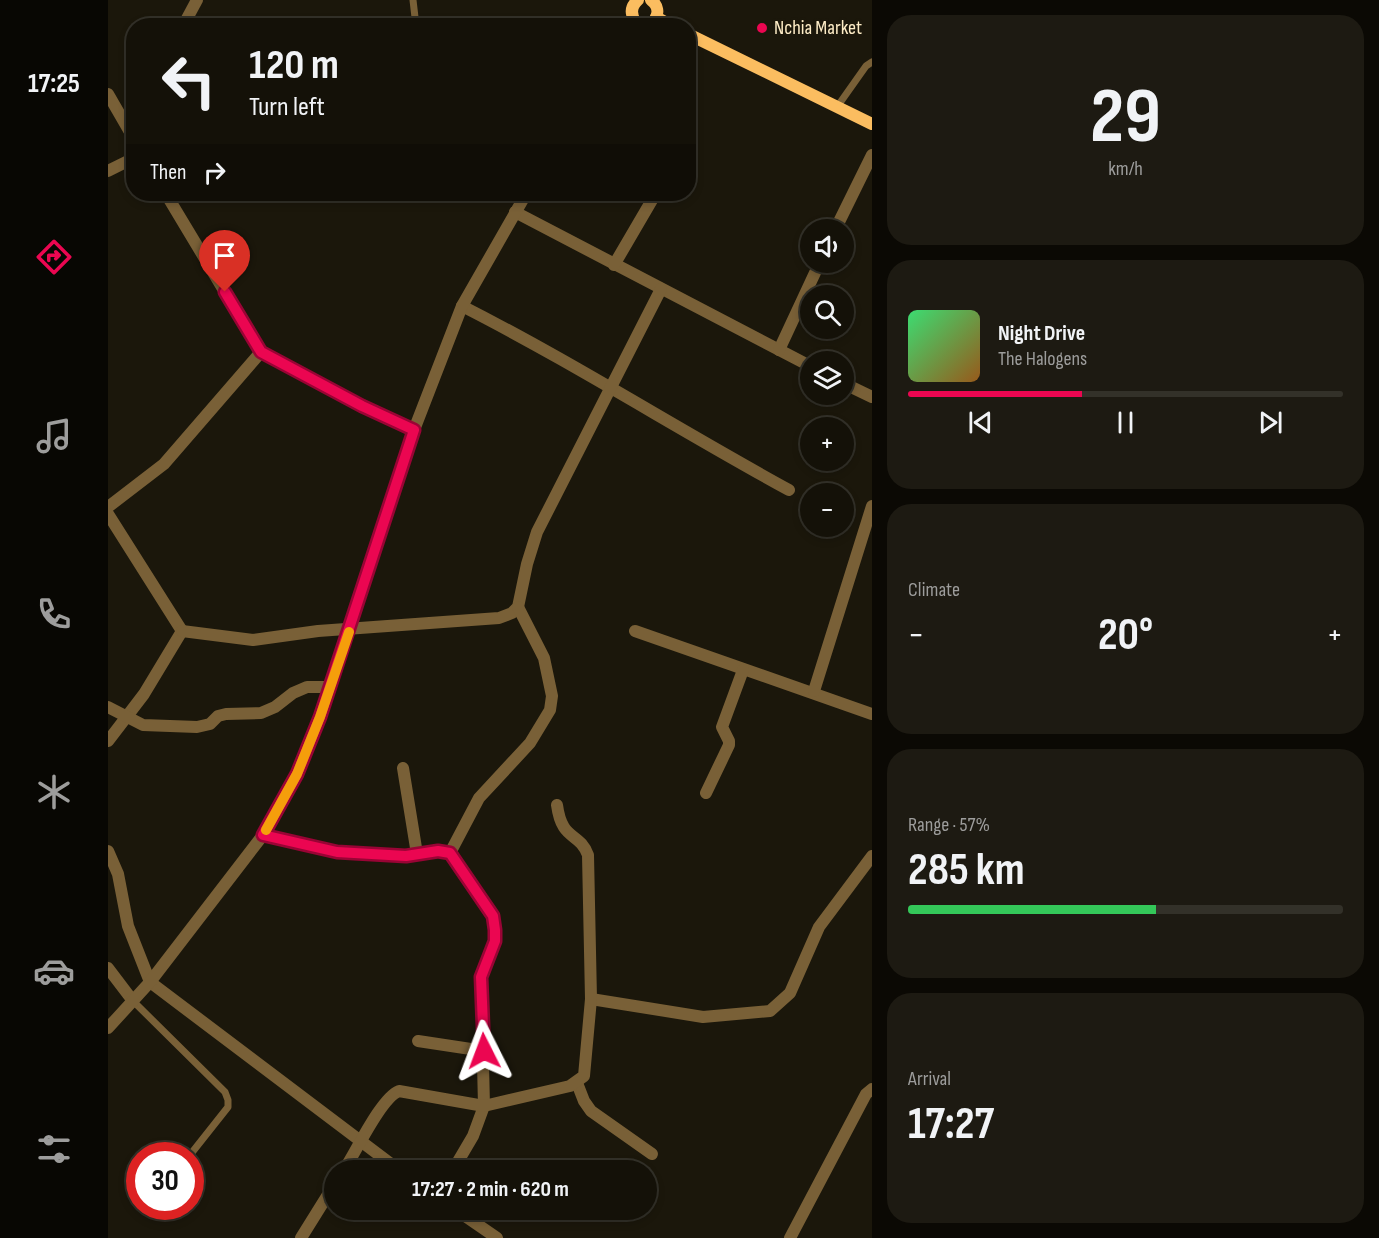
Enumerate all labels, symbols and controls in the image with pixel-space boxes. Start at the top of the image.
place label: Nchia Market [774,16,862,40]
marker: Nchia Market [755,21,769,35]
text: 120 m [249,40,339,91]
icon: left [150,42,228,120]
text: 17:25 [28,68,80,100]
text: 29 [1090,71,1161,164]
text: Turn left [249,91,325,123]
icon: right [198,156,231,189]
text: km/h [1108,157,1143,181]
text: Then [150,159,186,186]
map controls [800,219,854,537]
button: sound [800,219,854,273]
pin [199,230,250,292]
icon: directions [33,236,75,278]
icon: arrive [208,239,241,272]
button: search [800,285,854,339]
text: Night Drive [998,320,1085,347]
text: The Halogens [998,347,1087,371]
button: layers [800,351,854,405]
icon: previous [964,406,997,439]
icon: pause [1109,406,1142,439]
icon: next [1254,406,1287,439]
icon: music [33,415,75,457]
button: + [800,417,854,471]
button: − [800,483,854,537]
text: Climate [908,578,960,602]
icon: phone [33,593,75,635]
text: 20° [1098,608,1153,663]
text: − [908,615,924,655]
text: + [1327,615,1343,655]
icon: climate [33,771,75,813]
text: Range · 57% [908,813,990,837]
text: 285 km [908,843,1025,898]
icon: car [33,950,75,992]
position arrow [452,1019,516,1083]
text: Arrival [908,1067,951,1091]
text: 17:27 [908,1097,994,1152]
icon: filters [33,1128,75,1170]
speed limit sign: 30 [126,1142,204,1220]
text: 17:27 · 2 min · 620 m [412,1176,569,1203]

